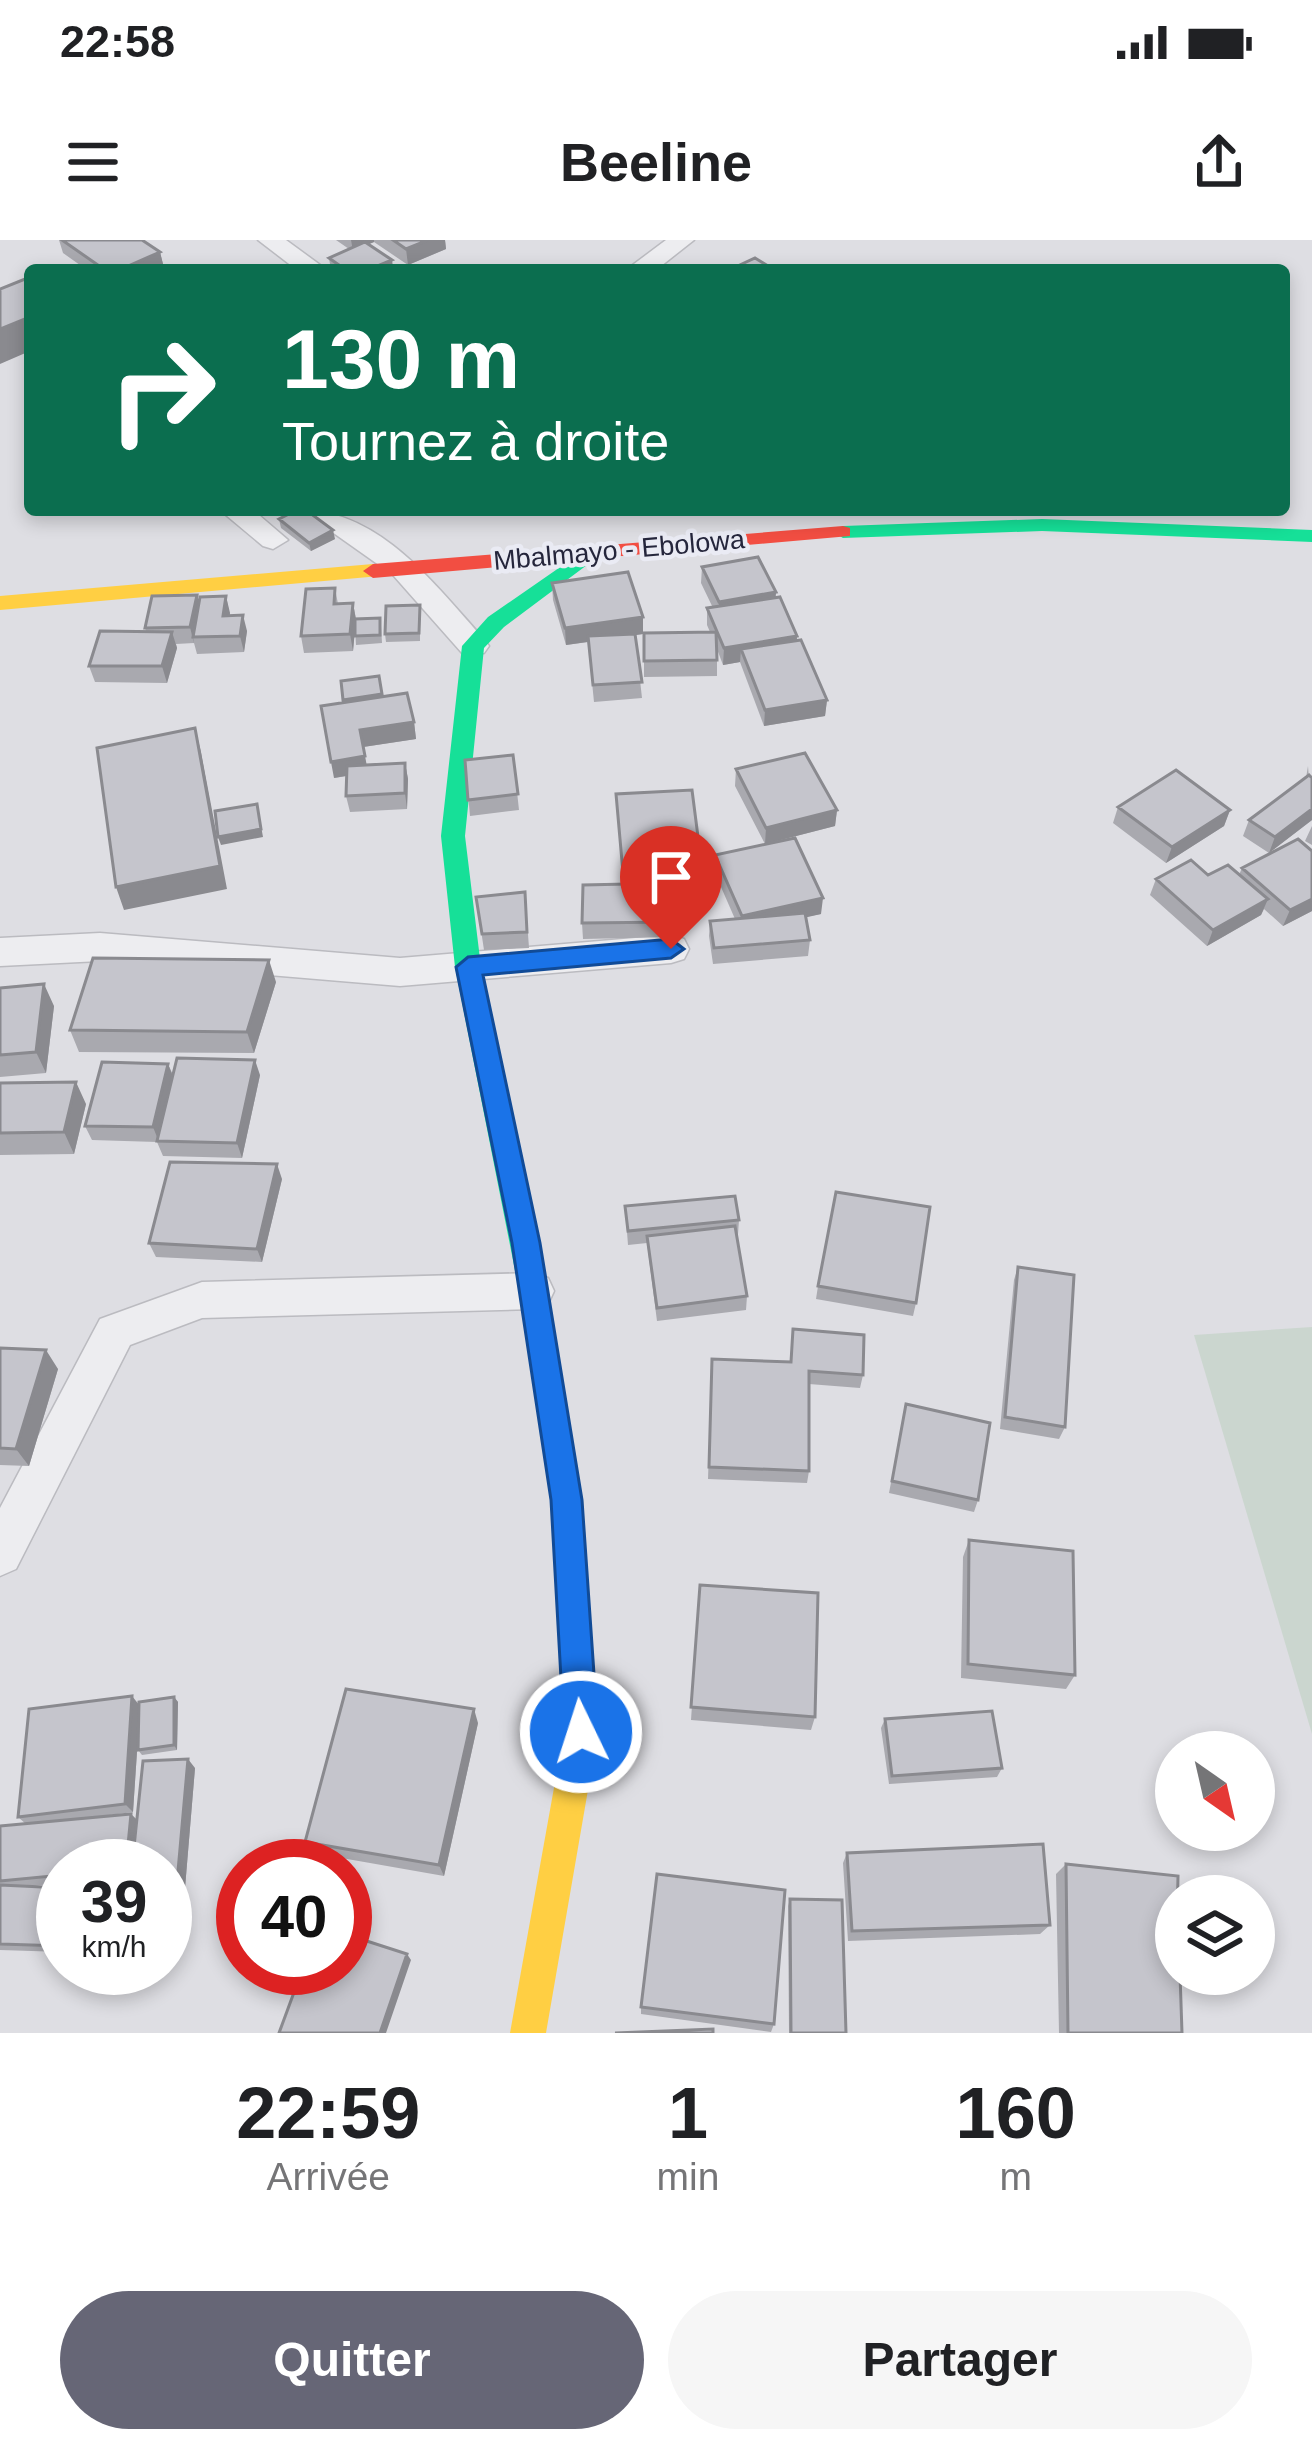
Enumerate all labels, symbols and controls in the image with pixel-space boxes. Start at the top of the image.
text: 22:58 [60,16,175,67]
icon: menu [60,129,126,195]
icon: share [1186,129,1252,195]
text: Beeline [560,132,752,192]
icon: right [84,312,240,468]
text: 130 m [282,312,520,406]
text: Tournez à droite [282,411,669,471]
street label: Mbalmayo - Ebolowa [492,524,747,576]
pin [620,826,722,949]
icon: arrive [638,844,704,910]
position arrow [518,1669,644,1795]
north arrow [1155,1731,1275,1851]
map controls [1155,1731,1275,1995]
speed limit sign: 40 [216,1839,372,1995]
text: 39 [81,1868,147,1935]
button: layers [1155,1875,1275,1995]
text: km/h [81,1930,147,1963]
text: 22:59 [236,2073,420,2153]
text: 1 [668,2073,708,2153]
text: 160 [956,2073,1076,2153]
text: Arrivée [267,2155,390,2198]
text: min [657,2155,719,2198]
text: m [999,2155,1032,2198]
button: Quitter [60,2291,644,2429]
button: Partager [668,2291,1252,2429]

